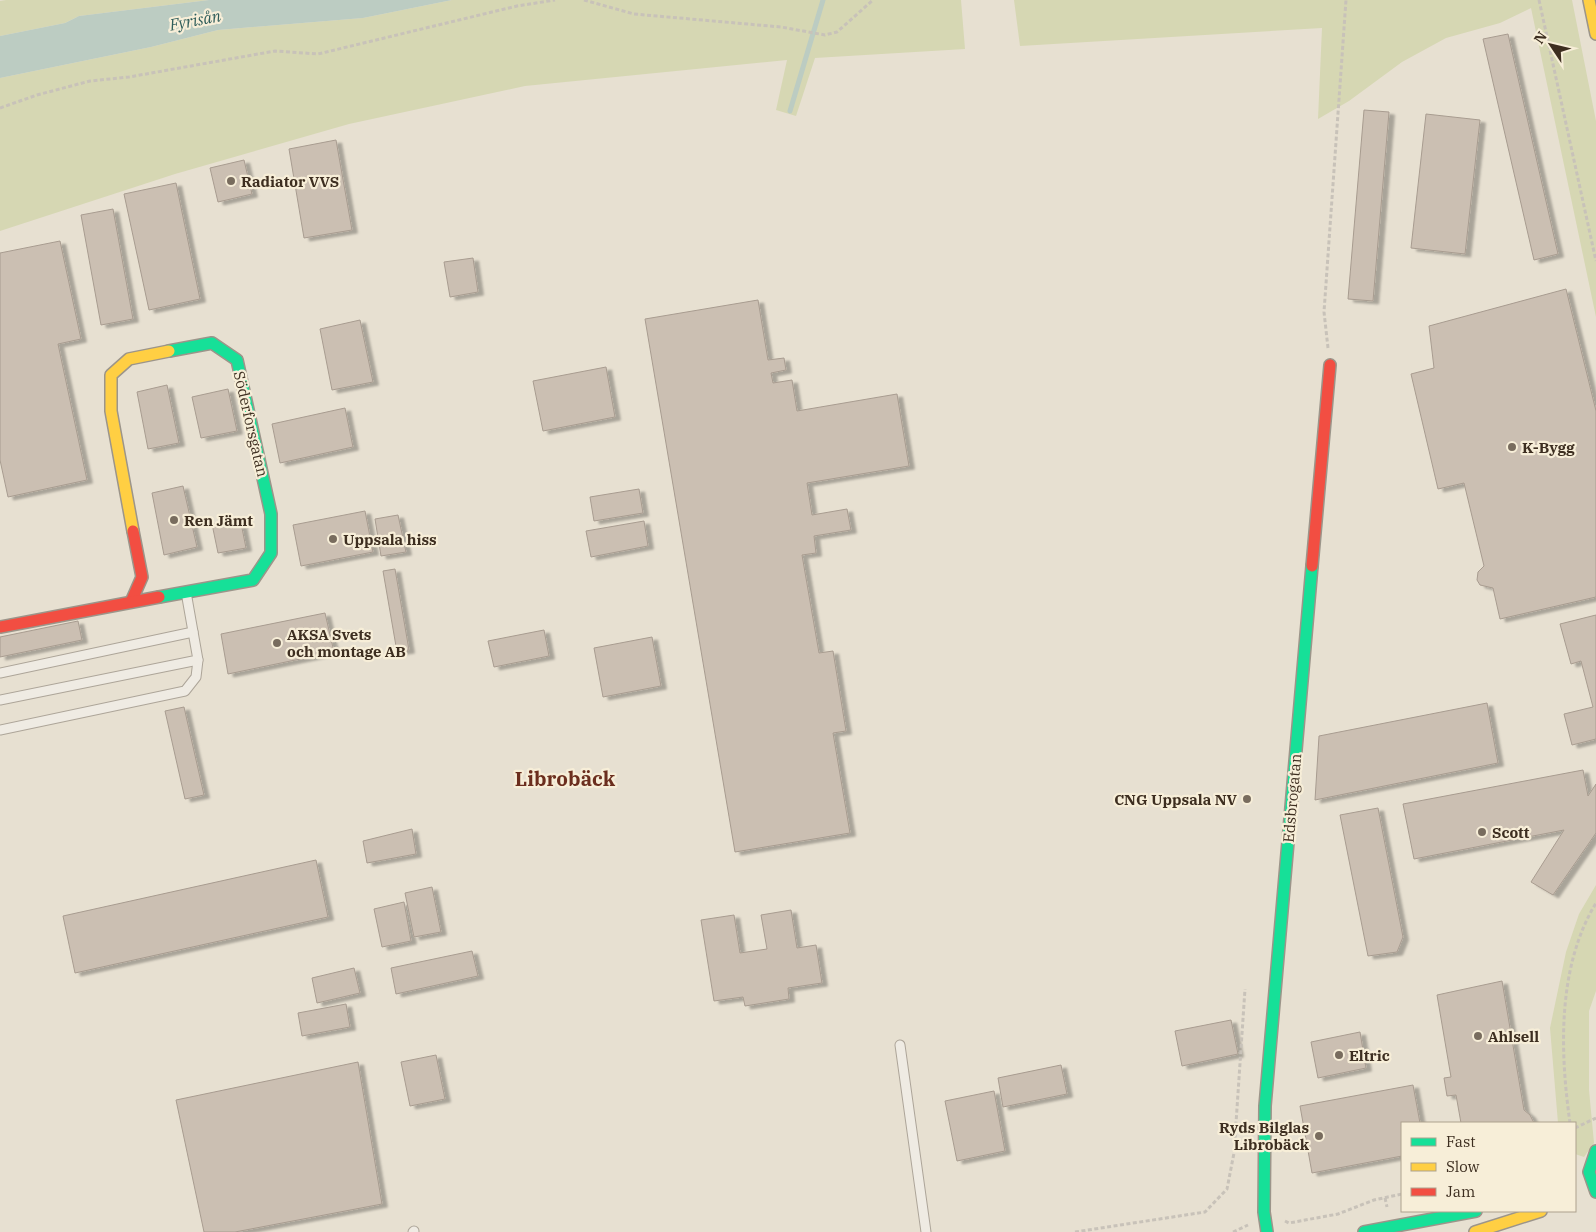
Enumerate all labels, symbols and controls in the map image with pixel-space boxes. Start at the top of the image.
water label: Fyrisån [167,5,222,35]
north arrow [1526,20,1576,70]
text: N [1530,28,1551,47]
place label: Radiator VVS [241,172,339,191]
marker: Radiator VVS [225,175,237,187]
street label: Söderforsgatan [230,369,272,479]
place label: K-Bygg [1522,438,1575,457]
marker: K-Bygg [1506,441,1518,453]
place label: Ren Jämt [184,511,253,530]
marker: Ren Jämt [168,514,180,526]
place label: Uppsala hiss [343,530,437,549]
marker: Uppsala hiss [327,533,339,545]
place label: AKSA Svets och montage AB [287,625,406,661]
marker: AKSA Svets och montage AB [271,637,283,649]
street label: Edsbrogatan [1279,752,1305,843]
district label: Librobäck [515,765,616,792]
place label: CNG Uppsala NV [1114,790,1238,809]
marker: CNG Uppsala NV [1241,793,1253,805]
place label: Scott [1492,823,1530,842]
marker: Scott [1476,826,1488,838]
place label: Ahlsell [1488,1027,1539,1046]
marker: Ahlsell [1472,1030,1484,1042]
place label: Eltric [1349,1046,1390,1065]
marker: Eltric [1333,1049,1345,1061]
place label: Ryds Bilglas Librobäck [1219,1118,1310,1154]
legend [1401,1122,1576,1212]
marker: Ryds Bilglas Librobäck [1313,1130,1325,1142]
text: Fast [1446,1132,1476,1151]
text: Slow [1446,1157,1480,1176]
text: Jam [1446,1182,1475,1201]

